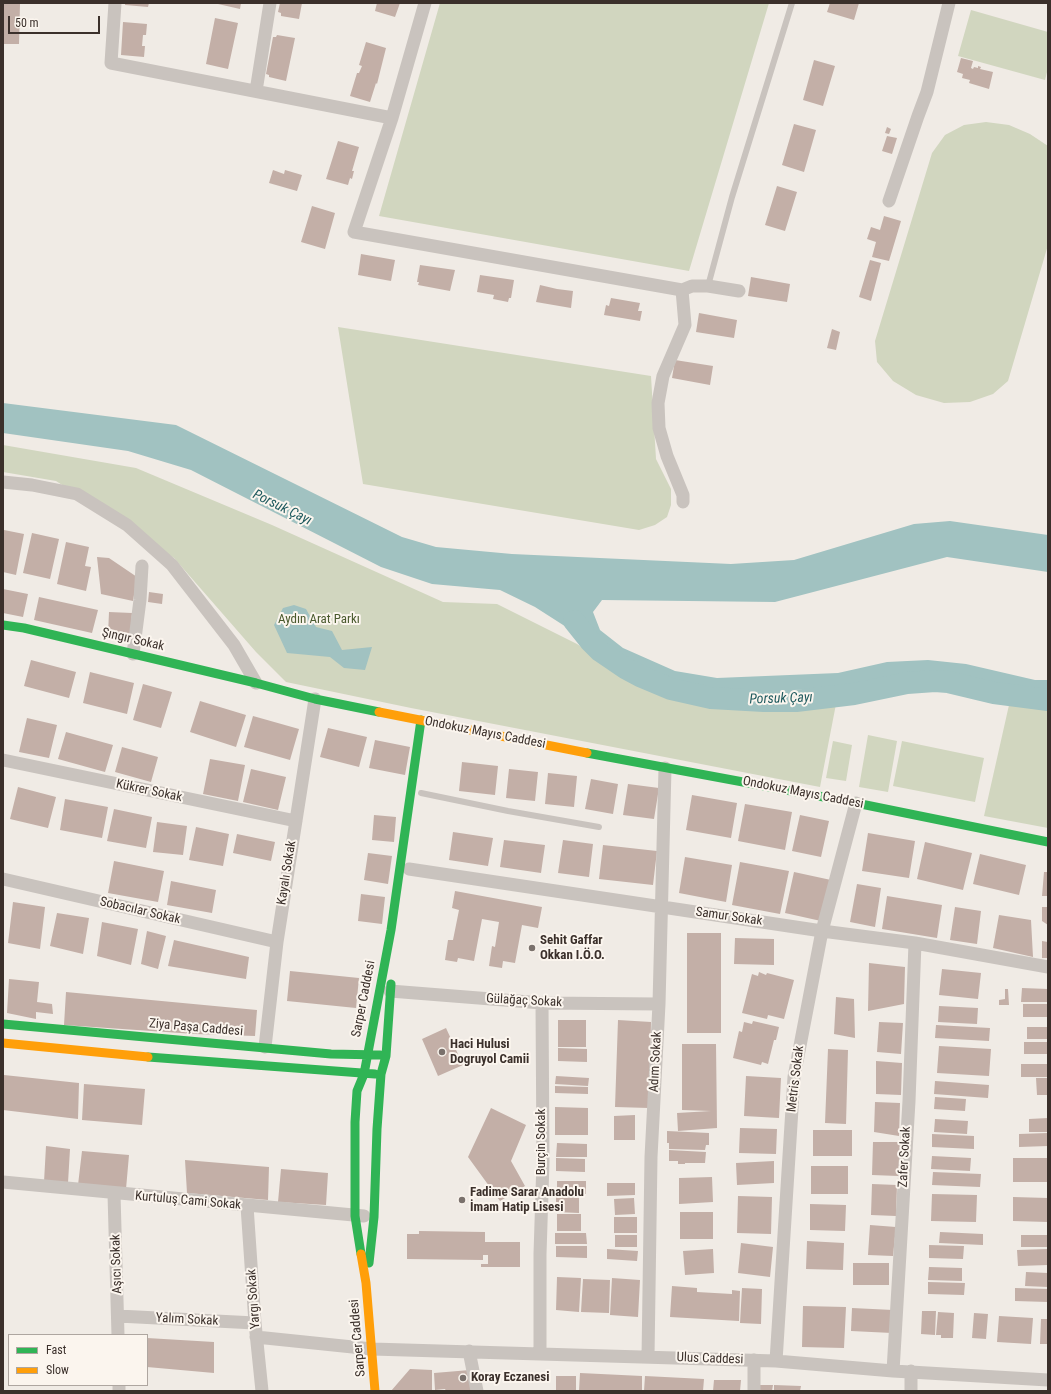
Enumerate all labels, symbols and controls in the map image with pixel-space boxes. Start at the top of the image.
scale bar [10,8,102,34]
text: 50 m [15,16,39,30]
water label: Porsuk Çayı [250,487,314,529]
park label: Aydın Arat Parkı [278,612,360,628]
street label: Şıngır Sokak [100,625,166,655]
water label: Porsuk Çayı [749,689,813,709]
street label: Ondokuz Mayıs Caddesi [423,714,547,752]
street label: Ondokuz Mayıs Caddesi [741,774,865,812]
street label: Kükrer Sokak [115,776,183,806]
street label: Kayalı Sokak [274,840,300,906]
street label: Sobacılar Sokak [98,894,182,928]
street label: Samur Sokak [695,905,763,929]
place label: Sehit Gaffar Okkan I.Ö.O. [540,933,605,964]
marker: Sehit Gaffar Okkan I.Ö.O. [527,943,537,953]
street label: Sarper Caddesi [349,959,379,1039]
street label: Gülağaç Sokak [486,991,562,1011]
street label: Ziya Paşa Caddesi [148,1016,244,1040]
street label: Adım Sokak [647,1031,665,1093]
place label: Haci Hulusi Dogruyol Camii [450,1037,529,1068]
street label: Metris Sokak [784,1045,808,1113]
marker: Haci Hulusi Dogruyol Camii [437,1047,447,1057]
street label: Burçin Sokak [534,1109,550,1175]
street label: Zafer Sokak [896,1126,914,1188]
place label: Fadime Sarar Anadolu İmam Hatip Lisesi [470,1185,584,1216]
street label: Kurtuluş Cami Sokak [134,1189,242,1213]
marker: Fadime Sarar Anadolu İmam Hatip Lisesi [457,1195,467,1205]
street label: Aşıcı Sokak [108,1234,126,1294]
street label: Yargı Sokak [244,1268,264,1330]
street label: Sarper Caddesi [347,1299,369,1377]
street label: Yalım Sokak [155,1311,219,1329]
legend [8,1334,148,1386]
text: Fast [46,1343,66,1357]
street label: Ulus Caddesi [676,1350,744,1368]
text: Slow [46,1363,69,1377]
place label: Koray Eczanesi [471,1370,549,1386]
marker: Koray Eczanesi [458,1373,468,1383]

